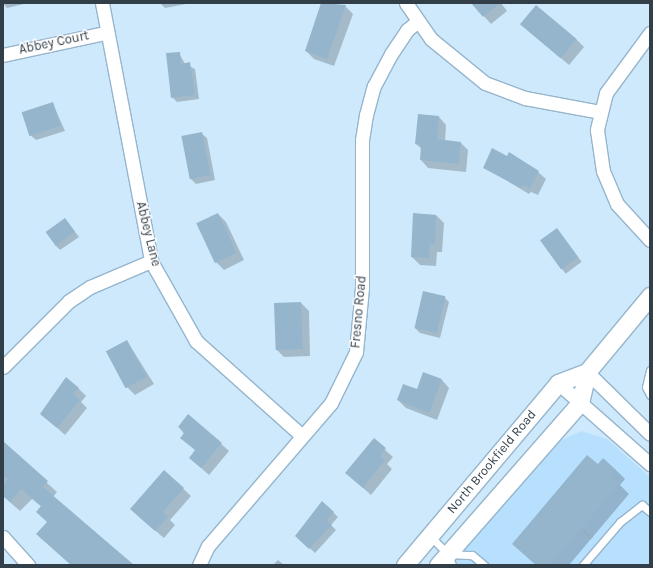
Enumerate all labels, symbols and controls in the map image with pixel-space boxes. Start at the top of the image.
street label: Abbey Court [18,28,90,58]
street label: Abbey Lane [132,200,164,268]
street label: Fresno Road [348,275,370,349]
street label: North Brookfield Road [444,407,540,517]

